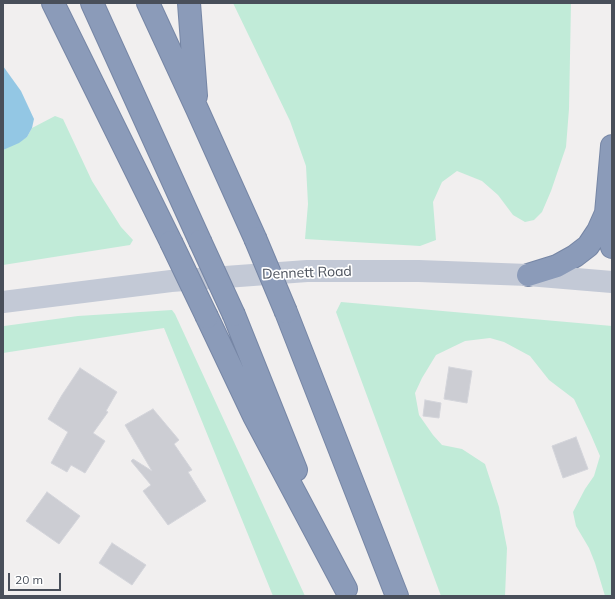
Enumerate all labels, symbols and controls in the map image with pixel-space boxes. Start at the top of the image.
street label: Dennett Road [262,263,352,283]
scale bar [10,565,63,591]
text: 20 m [15,572,43,587]

